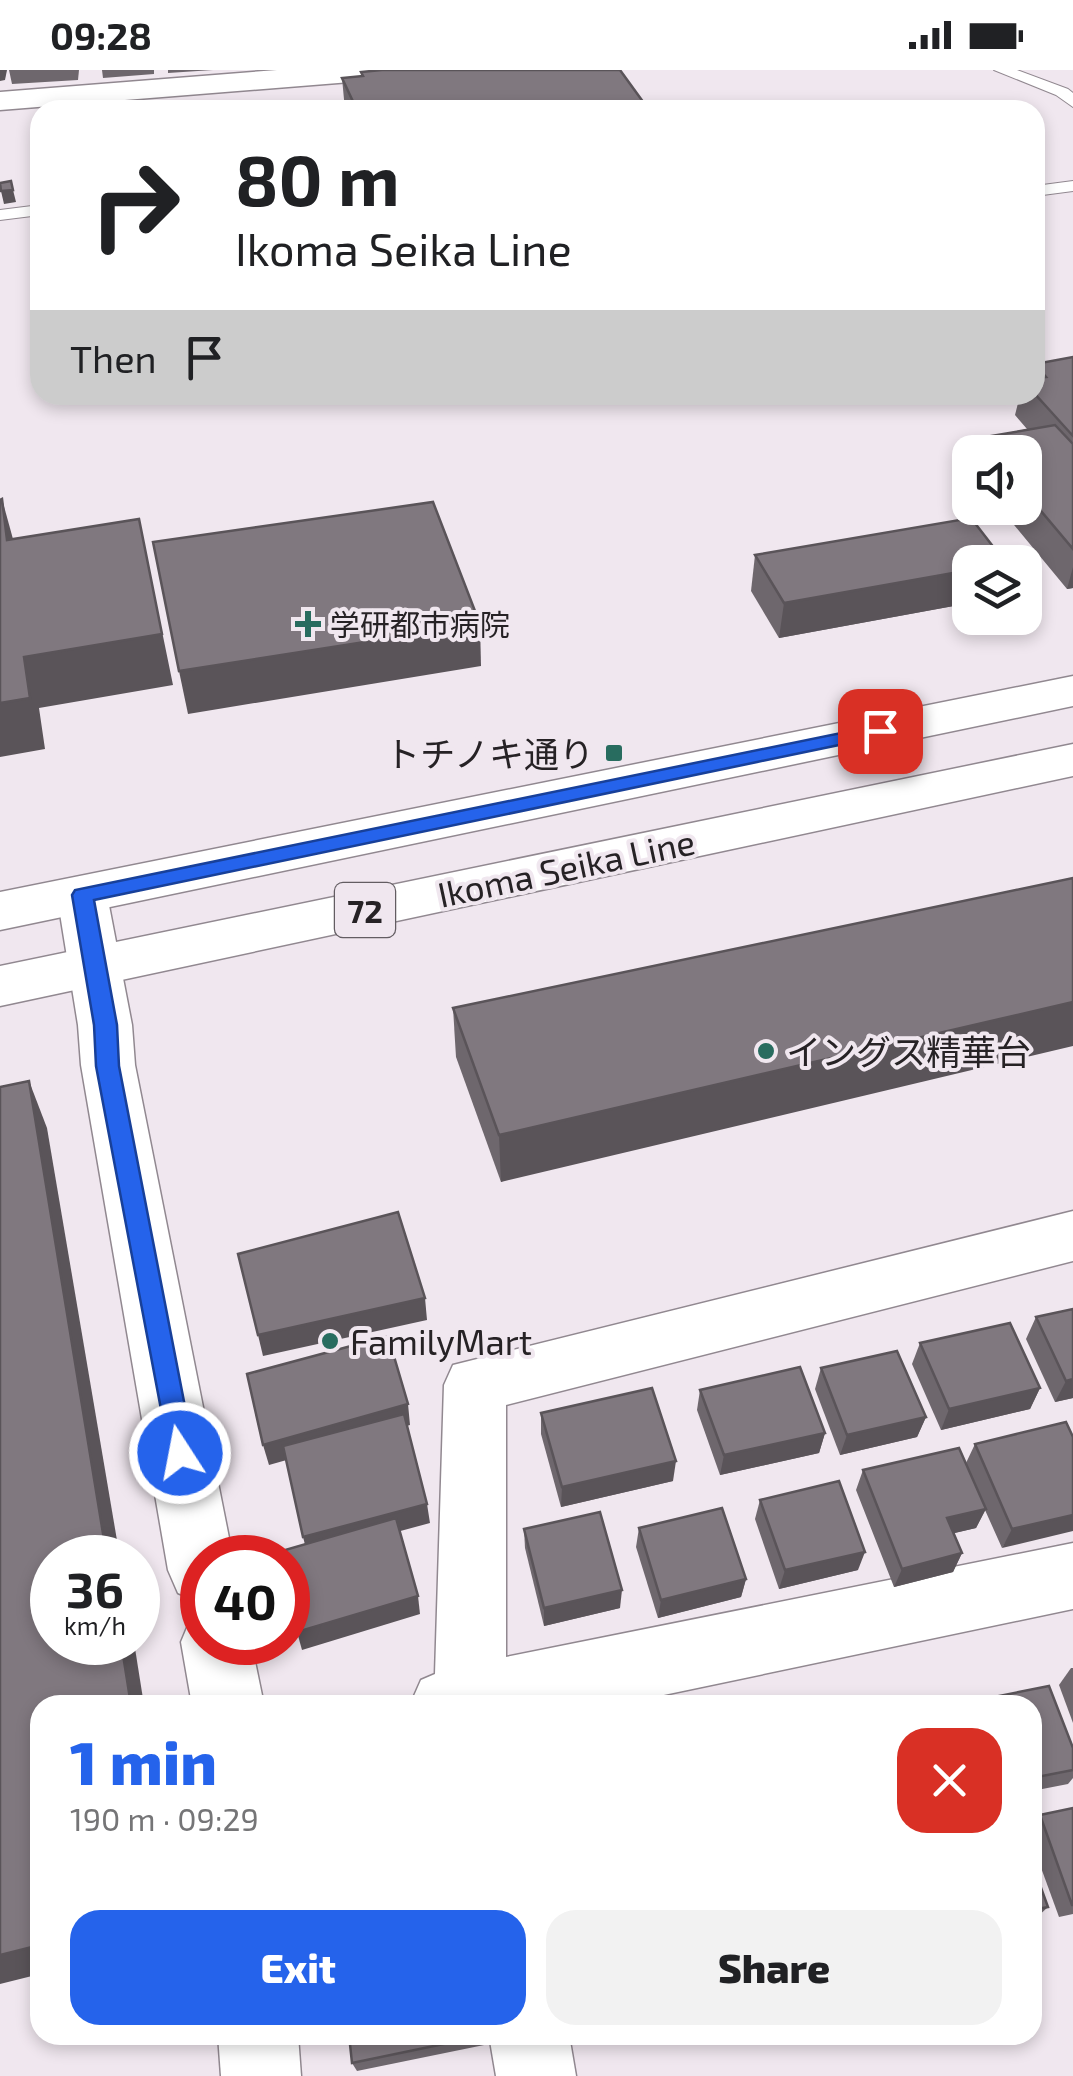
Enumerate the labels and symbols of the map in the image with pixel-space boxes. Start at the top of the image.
place label: 学研都市病院 [330,606,510,642]
marker: 学研都市病院 [295,611,321,637]
pin [838,689,923,774]
place label: トチノキ通り [385,732,594,774]
marker: トチノキ通り [603,742,625,764]
street label: Ikoma Seika Line [434,819,698,915]
road number: 72 [335,883,395,937]
place label: イングス精華台 [786,1030,1031,1072]
marker: イングス精華台 [755,1040,777,1062]
place label: FamilyMart [350,1320,532,1362]
marker: FamilyMart [319,1330,341,1352]
position arrow [128,1401,232,1505]
speed limit sign: 40 [180,1535,310,1665]

